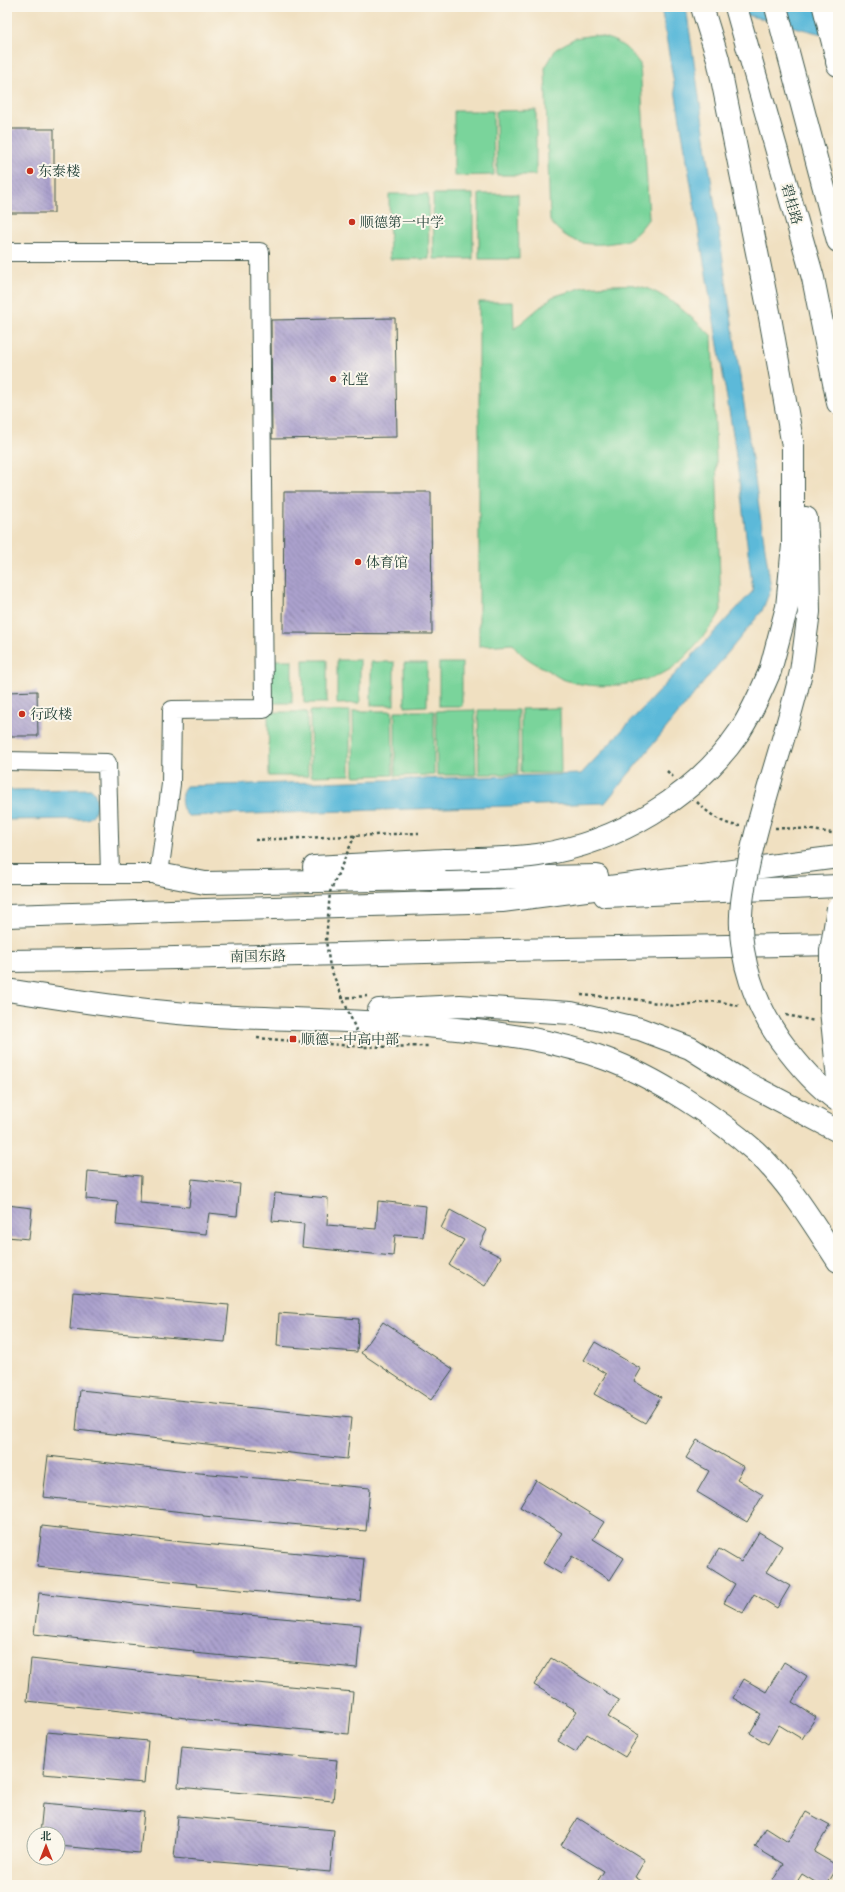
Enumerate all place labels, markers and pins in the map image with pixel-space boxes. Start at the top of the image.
place label: 东泰楼 [38,164,80,179]
marker: 东泰楼 [25,166,35,176]
place label: 顺德第一中学 [360,215,444,230]
marker: 顺德第一中学 [347,217,357,227]
place label: 礼堂 [341,372,369,387]
marker: 礼堂 [328,374,338,384]
place label: 体育馆 [366,555,408,570]
marker: 体育馆 [353,557,363,567]
place label: 行政楼 [30,707,72,722]
marker: 行政楼 [17,709,27,719]
place label: 顺德一中高中部 [301,1032,399,1047]
marker: 顺德一中高中部 [288,1034,298,1044]

